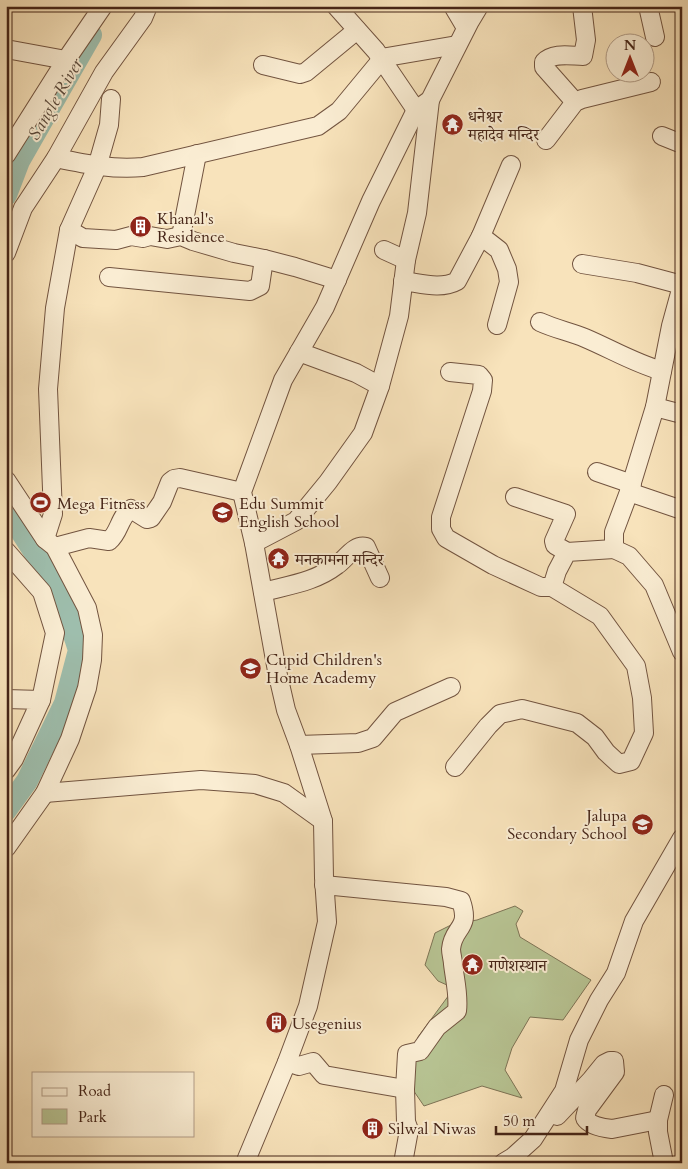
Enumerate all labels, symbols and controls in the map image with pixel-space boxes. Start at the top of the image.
north arrow [606,32,656,82]
text: N [624,36,636,55]
water label: Sangle River [22,53,89,145]
place label: धनेश्वर महादेव मन्दिर [467,106,540,146]
temple icon: धनेश्वर महादेव मन्दिर [440,113,464,137]
place label: Khanal's Residence [157,208,225,248]
building icon: Khanal's Residence [129,215,153,239]
sports icon: Mega Fitness [29,491,53,515]
place label: Mega Fitness [57,493,145,515]
place label: Edu Summit English School [239,493,339,533]
school or university icon: Edu Summit English School [211,500,235,524]
temple icon: मनकामना मन्दिर [267,547,291,571]
place label: मनकामना मन्दिर [294,549,385,571]
place label: Cupid Children's Home Academy [266,649,382,689]
school or university icon: Cupid Children's Home Academy [238,656,262,680]
place label: Jalupa Secondary School [507,805,627,845]
school or university icon: Jalupa Secondary School [631,812,655,836]
temple icon: गणेशस्थान [461,953,485,977]
place label: गणेशस्थान [488,955,547,977]
building icon: Usegenius [264,1011,288,1035]
place label: Usegenius [292,1013,362,1035]
legend [32,1072,195,1136]
text: Road [78,1081,111,1101]
scale bar [496,1104,587,1136]
text: Park [78,1107,107,1127]
text: 50 m [503,1111,535,1131]
building icon: Silwal Niwas [360,1116,384,1140]
place label: Silwal Niwas [388,1118,476,1140]

